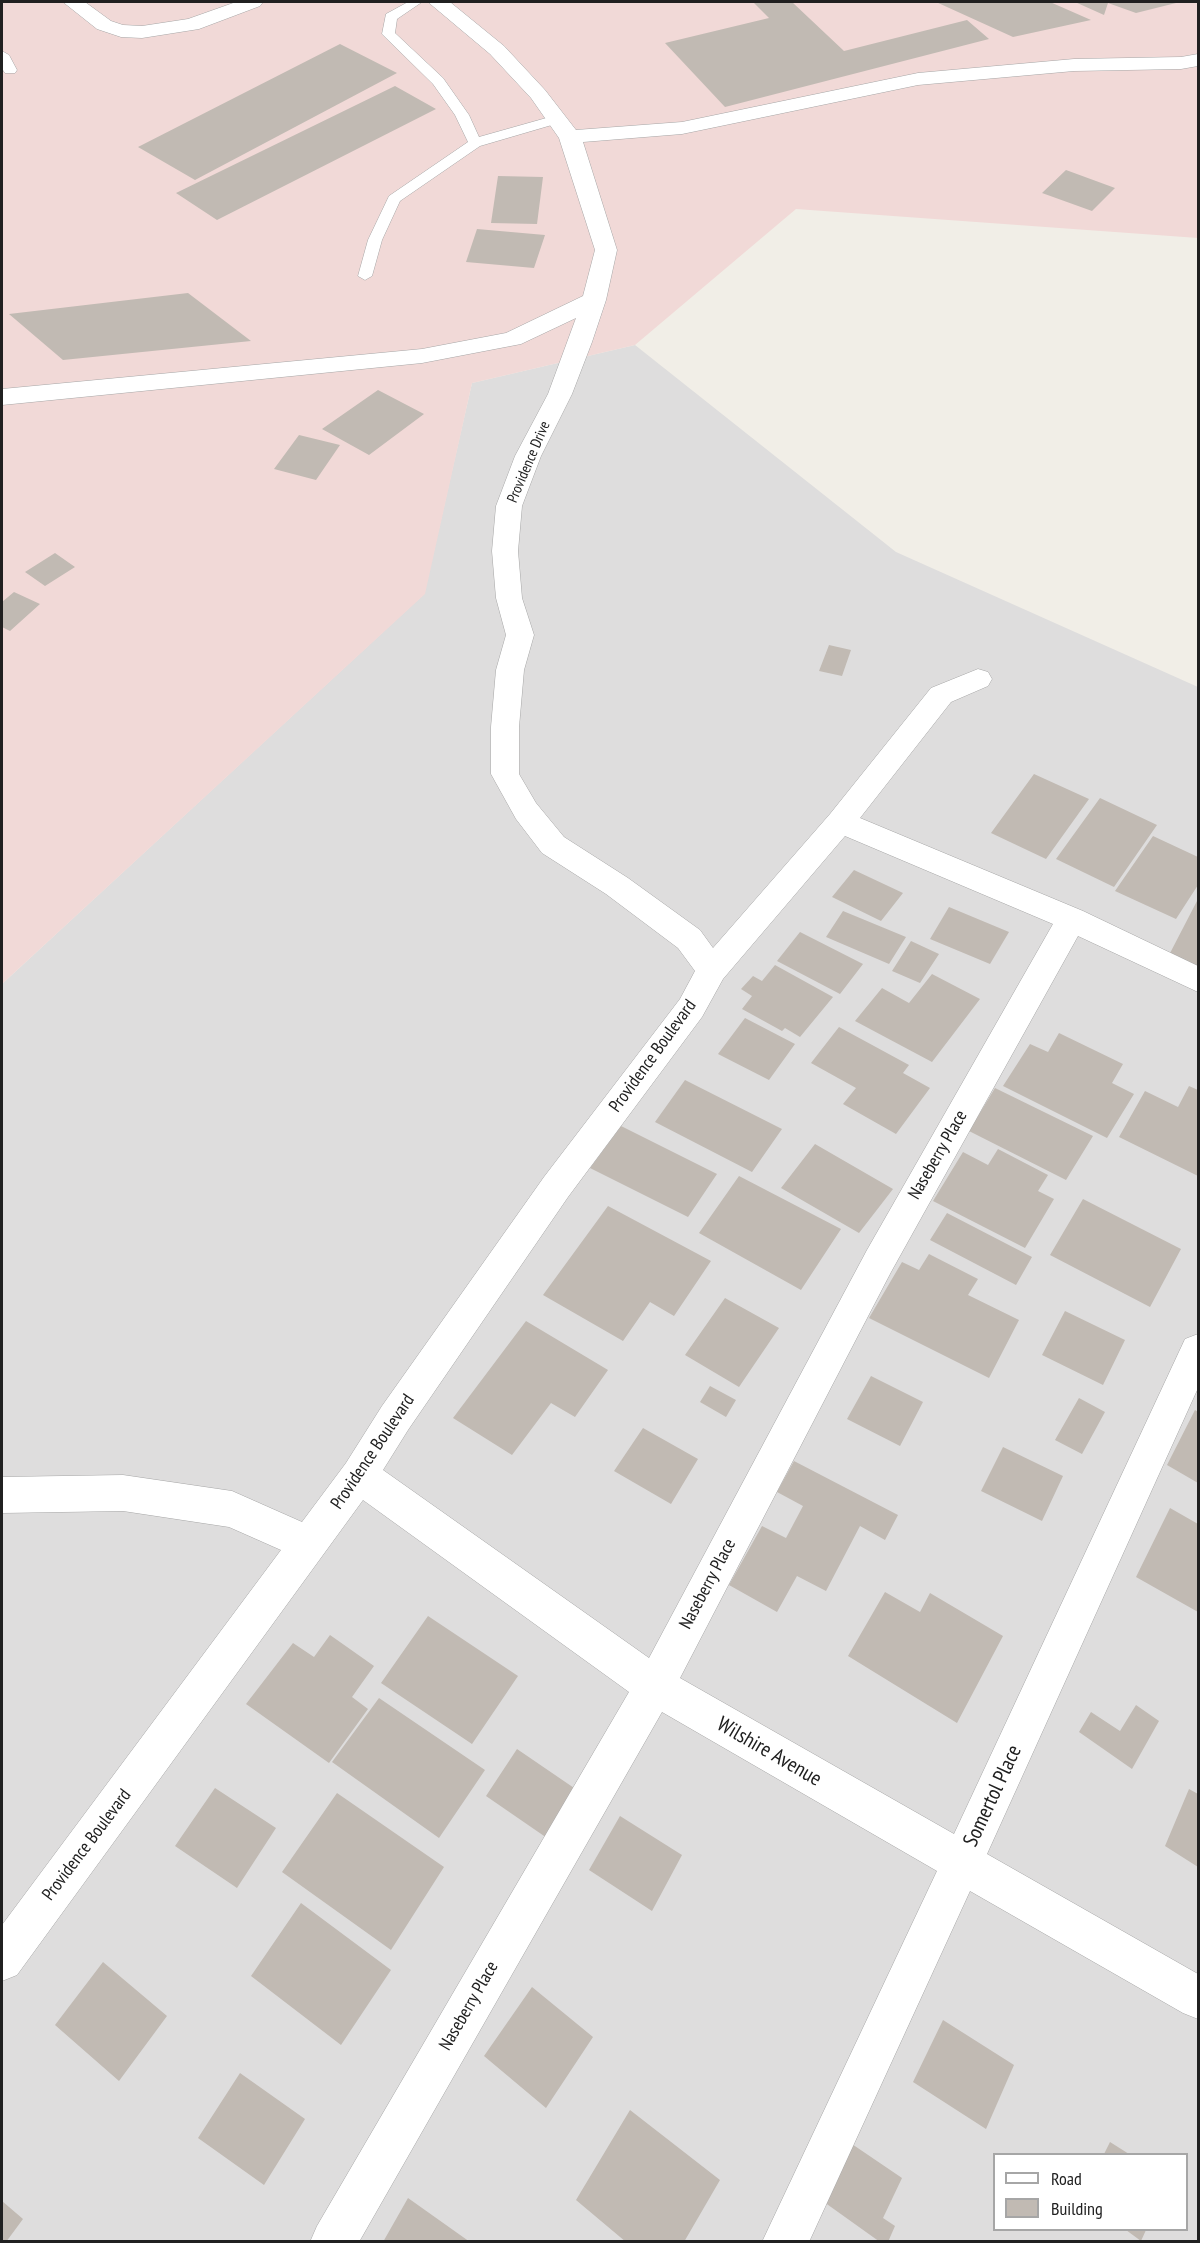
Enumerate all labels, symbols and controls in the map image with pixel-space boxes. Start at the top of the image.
street label: Providence Drive [504,419,554,505]
street label: Providence Boulevard [605,996,701,1116]
street label: Naseberry Place [904,1107,972,1203]
street label: Providence Boulevard [327,1390,419,1514]
street label: Naseberry Place [675,1535,741,1633]
street label: Wilshire Avenue [712,1712,826,1792]
street label: Somertol Place [958,1741,1028,1851]
street label: Providence Boulevard [38,1785,136,1905]
street label: Naseberry Place [435,1958,503,2054]
legend [993,2153,1188,2231]
text: Road [1051,2167,1082,2190]
text: Building [1051,2197,1103,2220]

